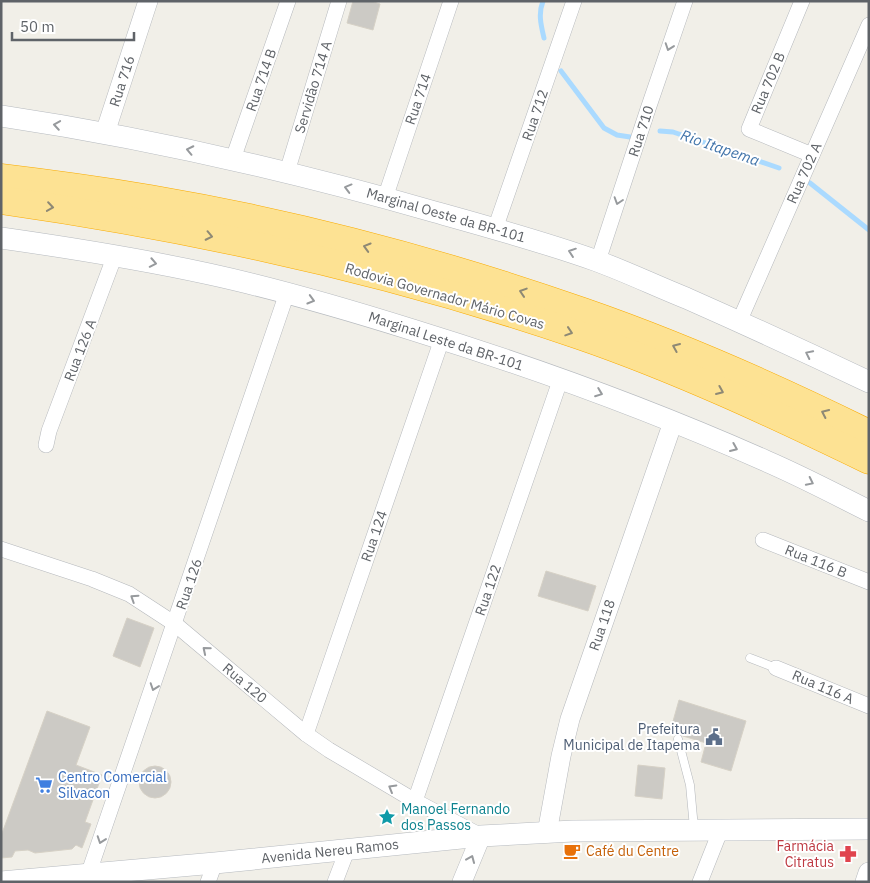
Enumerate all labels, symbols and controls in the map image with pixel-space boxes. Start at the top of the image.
scale bar [12,10,135,42]
text: 50 m [20,17,55,36]
street label: Servidão 714 A [290,39,336,135]
one-way arrow [665,42,675,51]
street label: Rua 714 B [242,46,280,114]
street label: Rua 702 B [747,49,789,117]
street label: Rua 716 [105,53,139,109]
street label: Rua 714 [401,71,435,127]
street label: Rua 712 [518,87,552,143]
street label: Rua 710 [624,103,658,159]
one-way arrow [52,120,61,130]
water label: Rio Itapema [678,125,762,170]
street label: Rua 702 A [783,140,825,206]
one-way arrow [186,145,195,156]
one-way arrow [344,183,353,194]
street label: Marginal Oeste da BR-101 [364,184,528,246]
one-way arrow [613,197,623,205]
one-way arrow [45,201,54,211]
one-way arrow [205,230,214,240]
one-way arrow [364,242,372,252]
one-way arrow [568,248,576,258]
one-way arrow [149,257,157,268]
street label: Rodovia Governador Mário Covas [343,259,547,333]
one-way arrow [520,288,528,298]
one-way arrow [307,294,316,305]
street label: Marginal Leste da BR-101 [366,307,526,375]
street label: Rua 126 A [60,316,100,384]
one-way arrow [564,326,573,336]
one-way arrow [672,343,681,354]
one-way arrow [805,350,814,360]
one-way arrow [715,385,724,396]
one-way arrow [594,387,603,397]
one-way arrow [821,408,830,419]
one-way arrow [730,442,738,452]
one-way arrow [805,476,814,486]
street label: Rua 124 [357,508,391,564]
street label: Rua 116 B [782,540,850,582]
street label: Rua 126 [172,556,206,612]
street label: Rua 122 [471,562,505,618]
one-way arrow [131,594,140,604]
street label: Rua 118 [585,597,619,653]
one-way arrow [202,646,211,655]
street label: Rua 120 [219,659,271,707]
street label: Rua 116 A [789,666,857,708]
one-way arrow [150,682,160,691]
place label: Prefeitura Municipal de Itapema [563,720,701,754]
public building icon: Prefeitura Municipal de Itapema [704,727,724,747]
place label: Centro Comercial Silvacon [58,768,167,802]
supermarket icon: Centro Comercial Silvacon [34,775,54,795]
one-way arrow [388,784,397,794]
place label: Manoel Fernando dos Passos [401,800,510,834]
place icon: Manoel Fernando dos Passos [377,807,397,827]
street label: Avenida Nereu Ramos [260,835,400,867]
one-way arrow [96,836,106,844]
place label: Farmácia Citratus [776,837,835,871]
cafe icon: Café du Centre [562,841,582,861]
place label: Café du Centre [586,842,679,860]
pharmacy icon: Farmácia Citratus [838,844,858,864]
one-way arrow [465,855,476,864]

